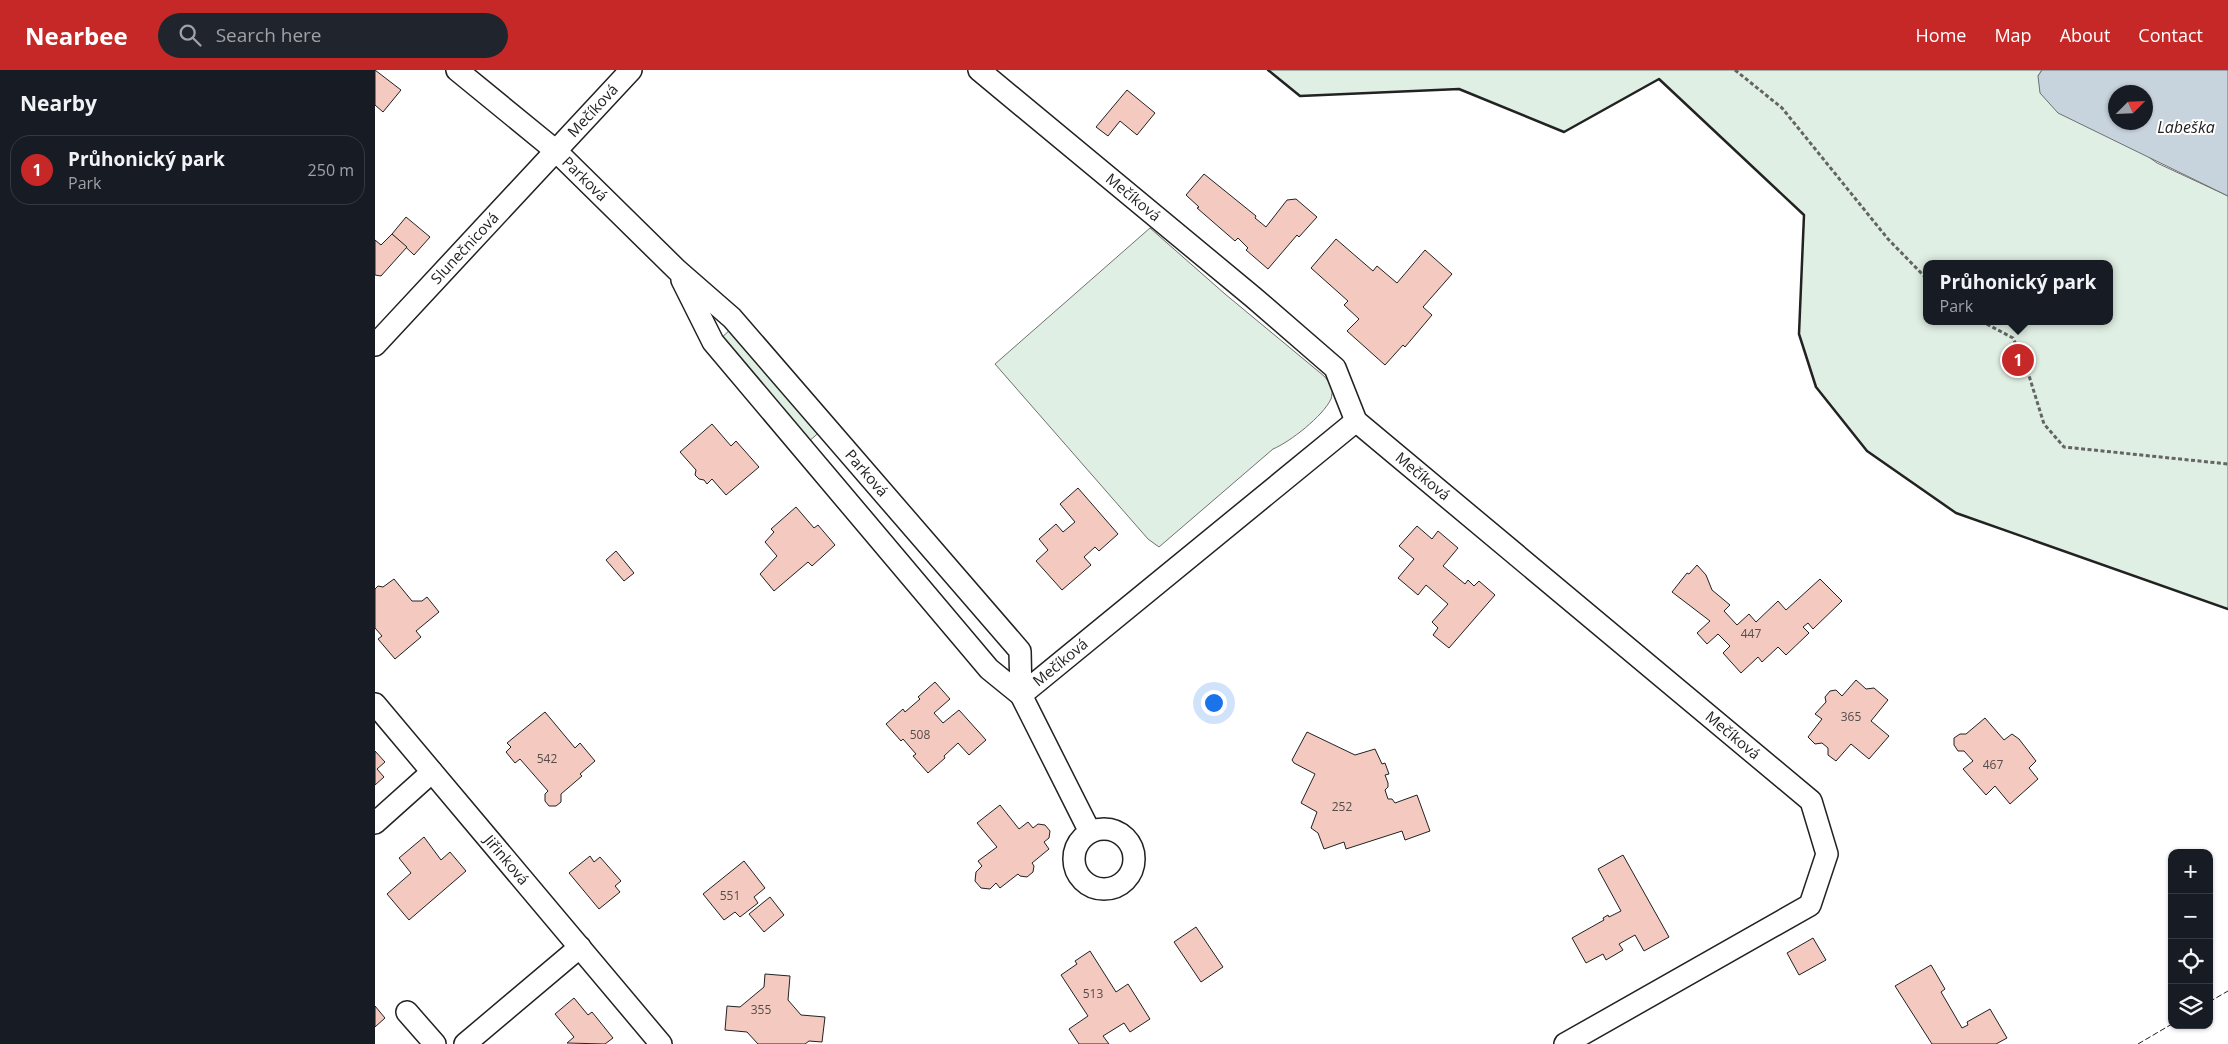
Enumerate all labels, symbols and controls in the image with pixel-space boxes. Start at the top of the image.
search box [158,13,508,58]
text: Nearbee [25,19,128,52]
icon: search [176,21,204,49]
text: Search here [216,22,322,48]
text: Home [1916,23,1966,47]
text: Map [1994,23,2032,47]
text: About [2060,23,2110,47]
text: Contact [2138,23,2203,47]
street label: Mečíková [563,79,622,141]
north arrow [2108,85,2153,130]
text: Nearby [20,89,97,117]
water label: Labeška [2157,116,2215,138]
text: Průhonický park [68,146,225,172]
street label: Parková [558,152,612,205]
text: 1 [32,159,42,181]
text: 250 m [308,159,354,181]
street label: Mečíková [1102,168,1165,225]
text: Park [68,172,101,194]
street label: Slunečnicová [426,208,503,288]
popup [1923,260,2113,325]
text: Průhonický park [1940,269,2096,295]
text: Park [1940,295,1973,317]
pin: 1 [2002,341,2034,379]
street label: Parková [841,445,893,501]
street label: Mečíková [1392,447,1455,505]
house number: 447 [1741,625,1761,642]
street label: Mečíková [1028,633,1092,690]
your location [1201,690,1227,716]
street label: Mečíková [1702,706,1765,764]
house number: 365 [1841,708,1861,725]
house number: 508 [910,726,930,743]
house number: 542 [537,750,557,767]
house number: 467 [1983,756,2003,773]
house number: 252 [1332,798,1352,815]
street label: Jiřinková [479,829,534,889]
map controls [2168,849,2213,1029]
button: + [2168,849,2213,894]
house number: 551 [720,887,740,904]
button: − [2168,894,2213,939]
button: locate [2168,939,2213,984]
button: layers [2168,984,2213,1029]
house number: 513 [1083,985,1103,1002]
house number: 355 [751,1001,771,1018]

